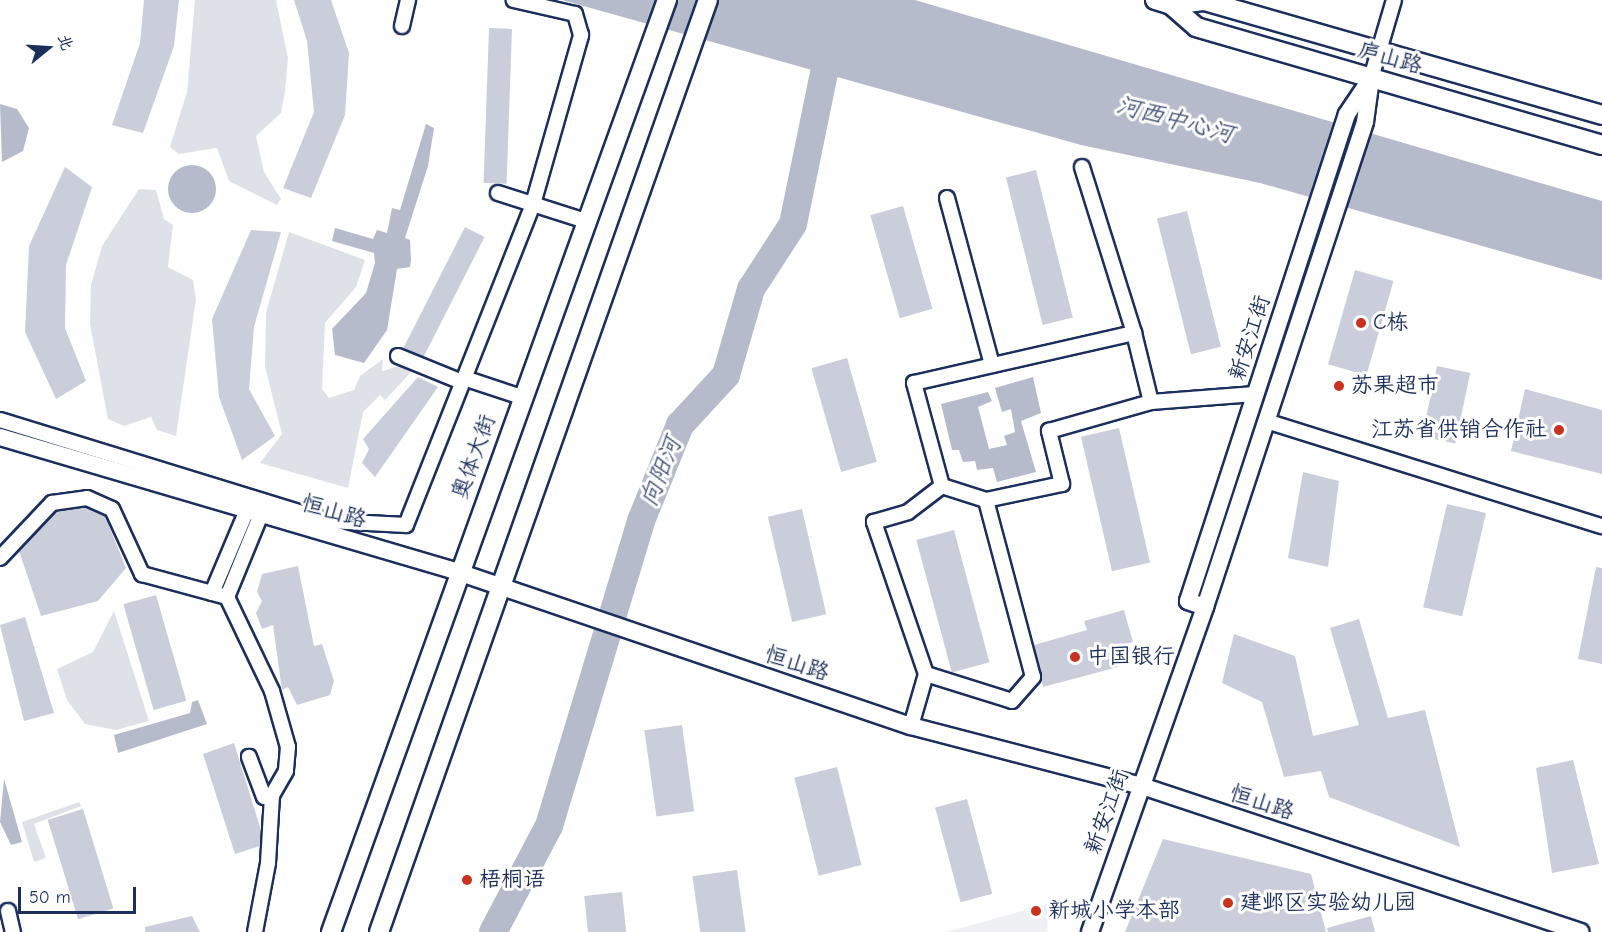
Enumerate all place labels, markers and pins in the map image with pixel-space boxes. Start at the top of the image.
place label: C栋 [1373,310,1409,336]
marker: C栋 [1354,316,1368,330]
place label: 苏果超市 [1351,373,1439,399]
marker: 苏果超市 [1332,379,1346,393]
place label: 江苏省供销合作社 [1371,417,1547,443]
marker: 江苏省供销合作社 [1552,423,1566,437]
place label: 中国银行 [1087,644,1175,670]
marker: 中国银行 [1068,650,1082,664]
place label: 梧桐语 [479,867,545,893]
marker: 梧桐语 [460,873,474,887]
place label: 建邺区实验幼儿园 [1240,890,1416,916]
marker: 建邺区实验幼儿园 [1221,896,1235,910]
place label: 新城小学本部 [1048,898,1180,924]
marker: 新城小学本部 [1029,904,1043,918]

